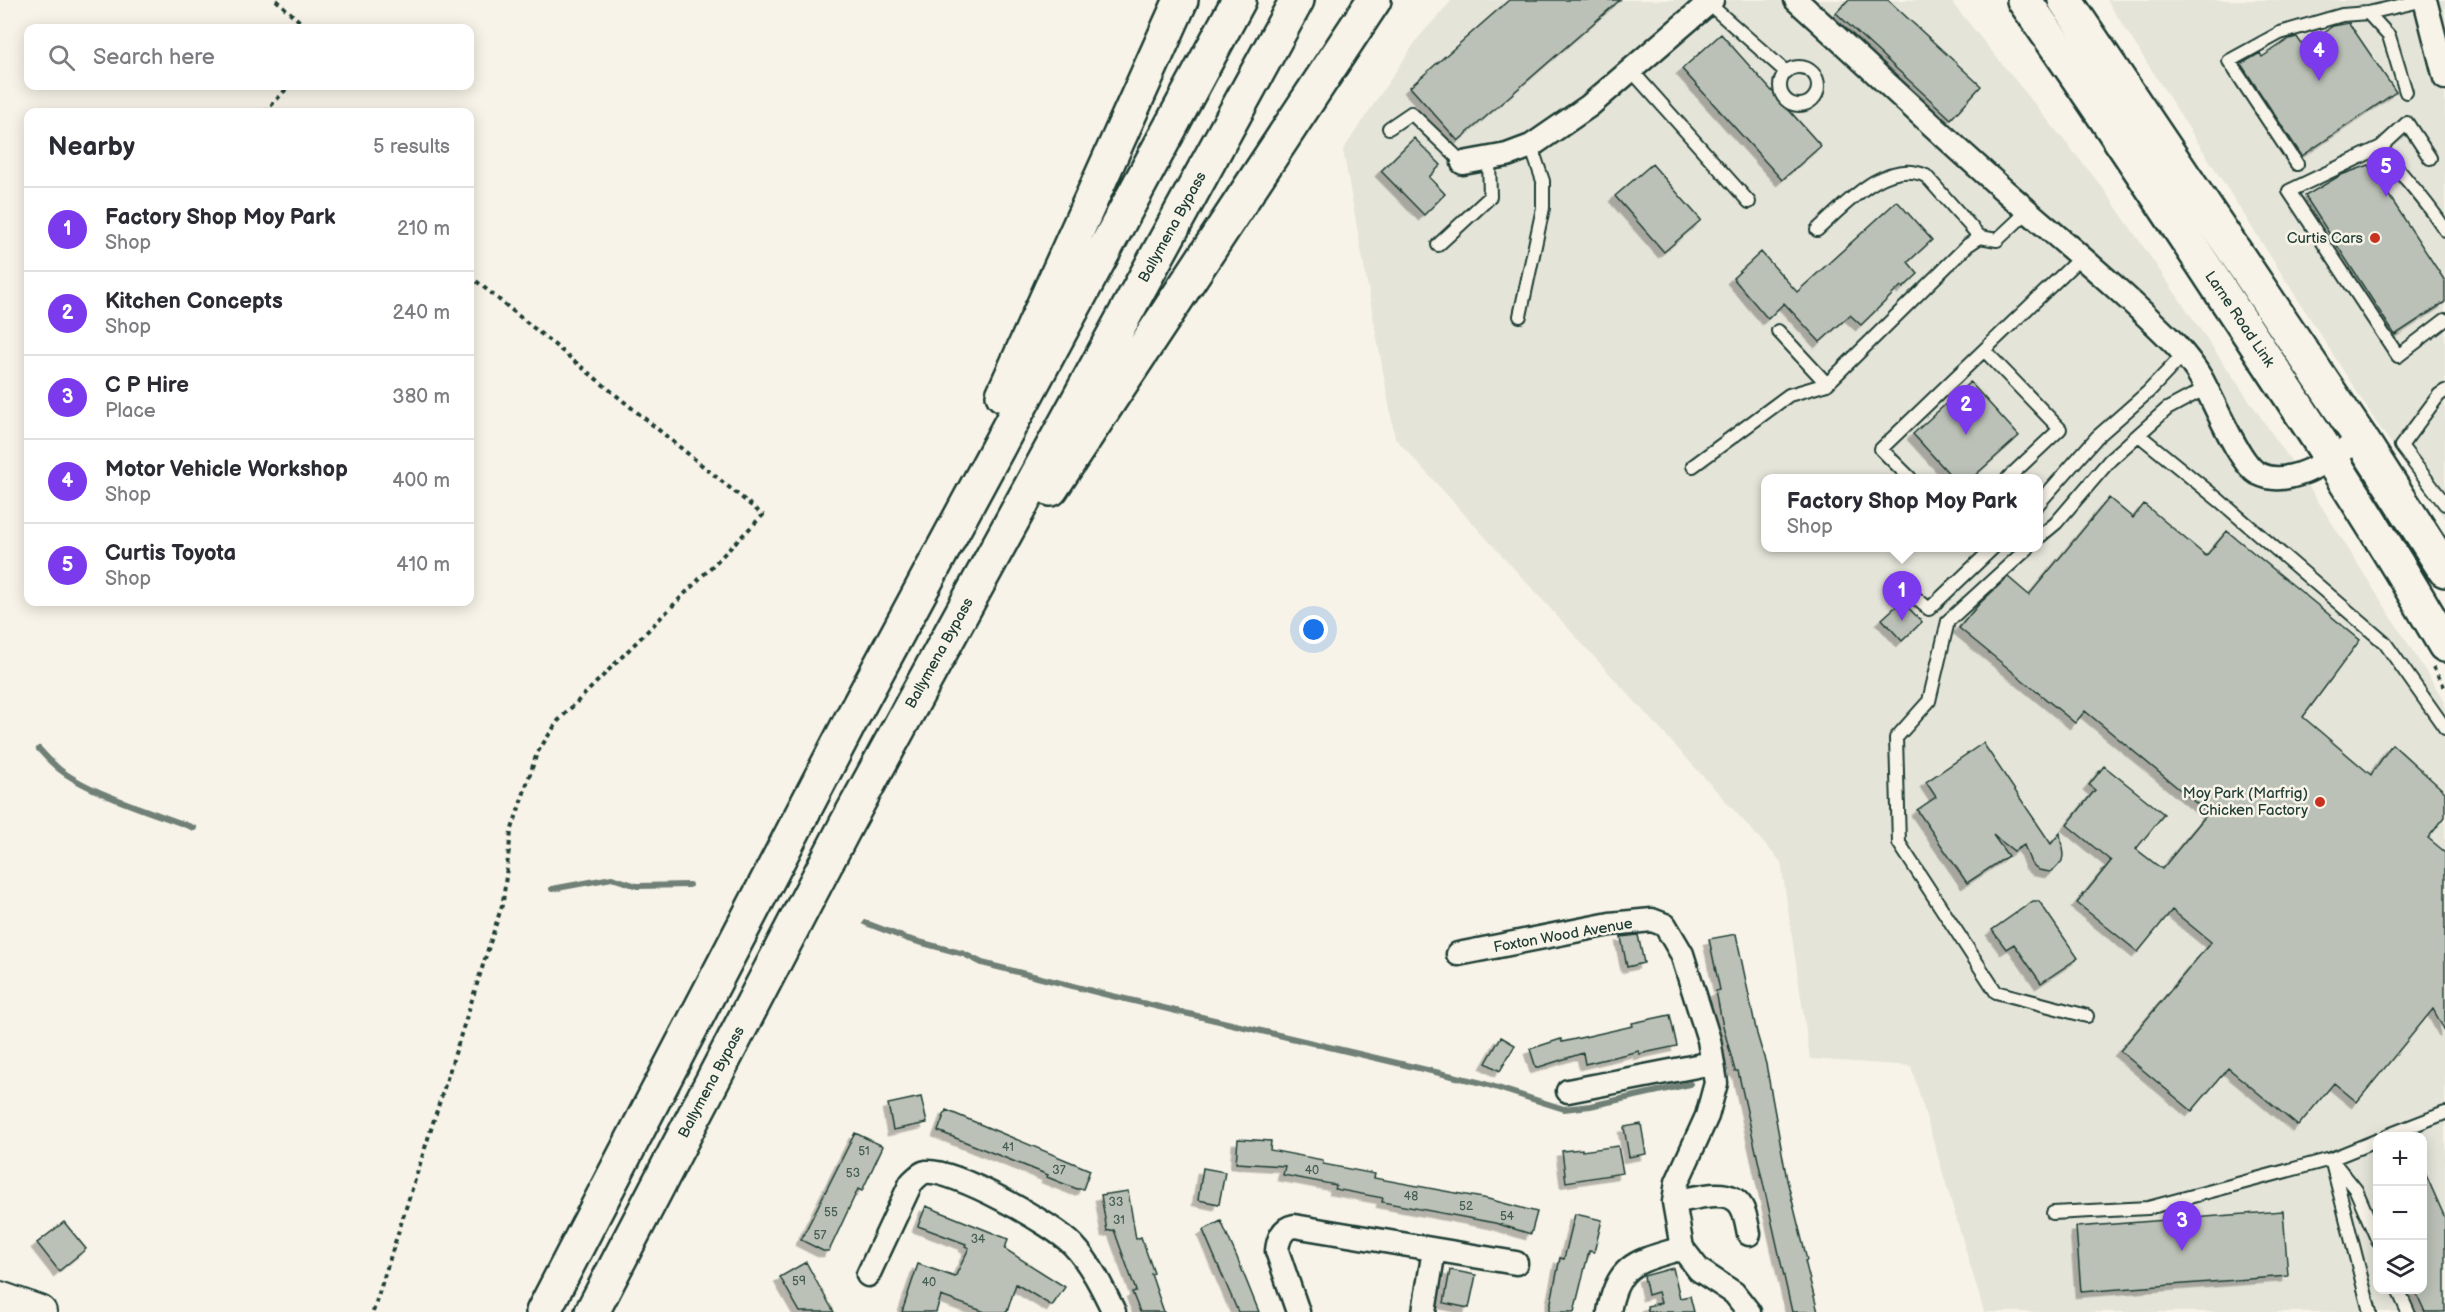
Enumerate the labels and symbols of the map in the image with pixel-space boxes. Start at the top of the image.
pin: 4 [2300,32,2338,81]
pin: 5 [2366,148,2406,197]
street label: Ballymena Bypass [1134,168,1211,286]
place label: Curtis Cars [2287,229,2364,248]
marker: Curtis Cars [2368,231,2382,245]
street label: Larne Road Link [2200,268,2279,371]
pin: 2 [1946,386,1986,435]
pin: 1 [1882,572,1922,621]
street label: Ballymena Bypass [901,594,978,712]
your location [1299,615,1328,644]
place label: Moy Park (Marfrig) Chicken Factory [2183,784,2308,820]
marker: Moy Park (Marfrig) Chicken Factory [2313,795,2327,809]
street label: Foxton Wood Avenue [1492,914,1634,957]
street label: Ballymena Bypass [674,1023,749,1141]
house number: 41 [1002,1140,1014,1155]
house number: 51 [858,1144,870,1159]
house number: 37 [1052,1163,1066,1178]
house number: 40 [1305,1163,1319,1178]
house number: 53 [846,1166,860,1181]
house number: 48 [1404,1189,1418,1204]
house number: 33 [1109,1195,1123,1210]
house number: 52 [1459,1199,1473,1214]
pin: 3 [2162,1202,2202,1251]
house number: 55 [824,1205,838,1220]
house number: 54 [1500,1209,1515,1224]
house number: 31 [1113,1213,1125,1228]
house number: 57 [814,1228,826,1243]
house number: 34 [971,1232,986,1247]
house number: 59 [792,1274,806,1289]
house number: 40 [922,1275,936,1290]

